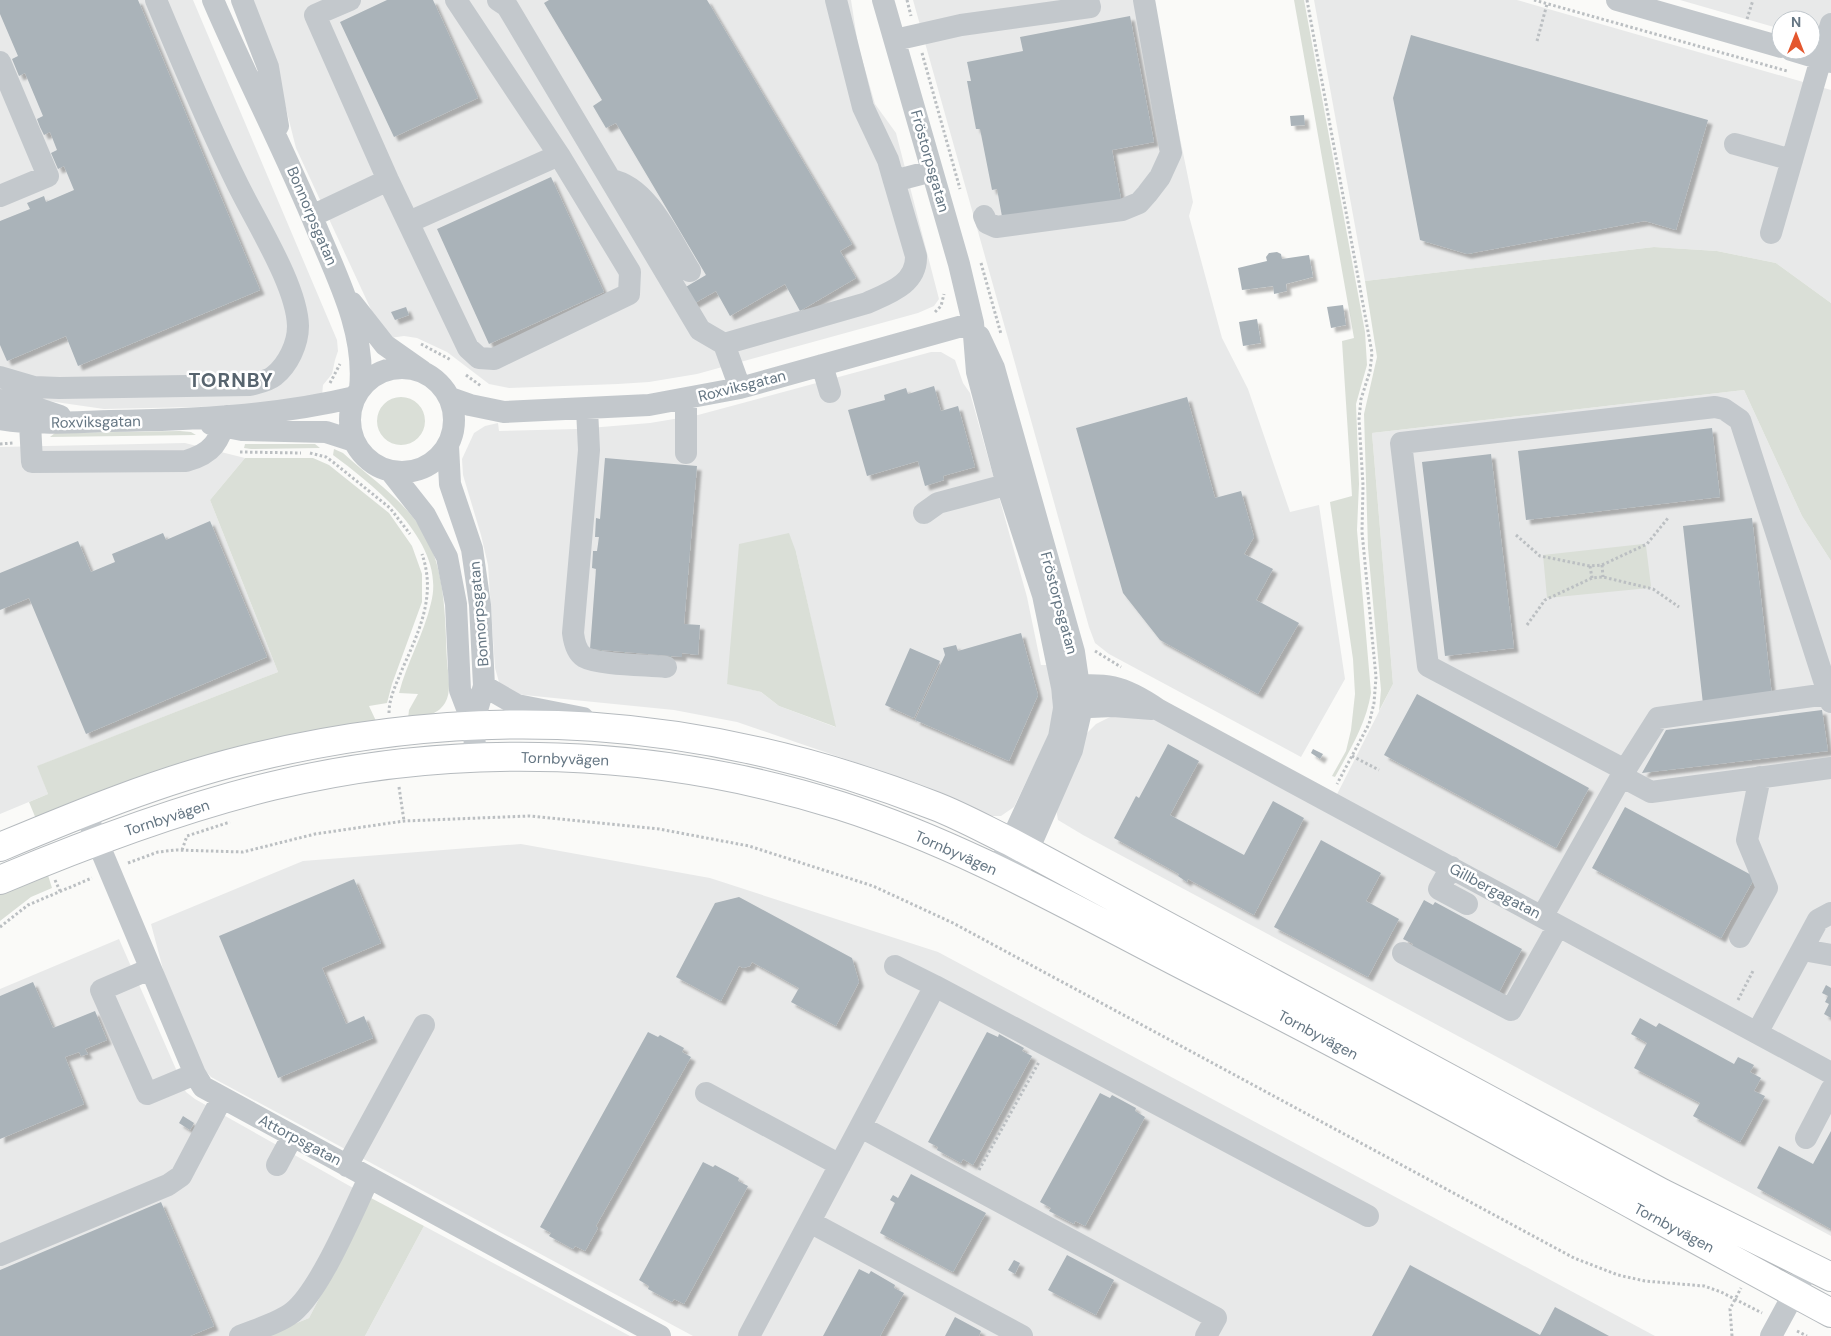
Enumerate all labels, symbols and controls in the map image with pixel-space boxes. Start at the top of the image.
north arrow [1771,10,1821,60]
text: N [1791,13,1801,31]
street label: Fröstorpsgatan [906,108,954,214]
street label: Bonnorpsgatan [282,164,342,268]
street label: Roxviksgatan [696,365,788,407]
district label: TORNBY [188,367,274,393]
street label: Roxviksgatan [51,411,141,433]
street label: Fröstorpsgatan [1036,550,1082,656]
street label: Bonnorpsgatan [464,561,494,667]
street label: Tornbyvägen [521,747,609,771]
street label: Tornbyvägen [122,795,212,841]
street label: Tornbyvägen [912,826,1000,880]
street label: Gillbergagatan [1446,859,1544,923]
street label: Tornbyvägen [1274,1005,1362,1065]
street label: Attorpsgatan [255,1110,345,1170]
street label: Tornbyvägen [1630,1198,1718,1258]

